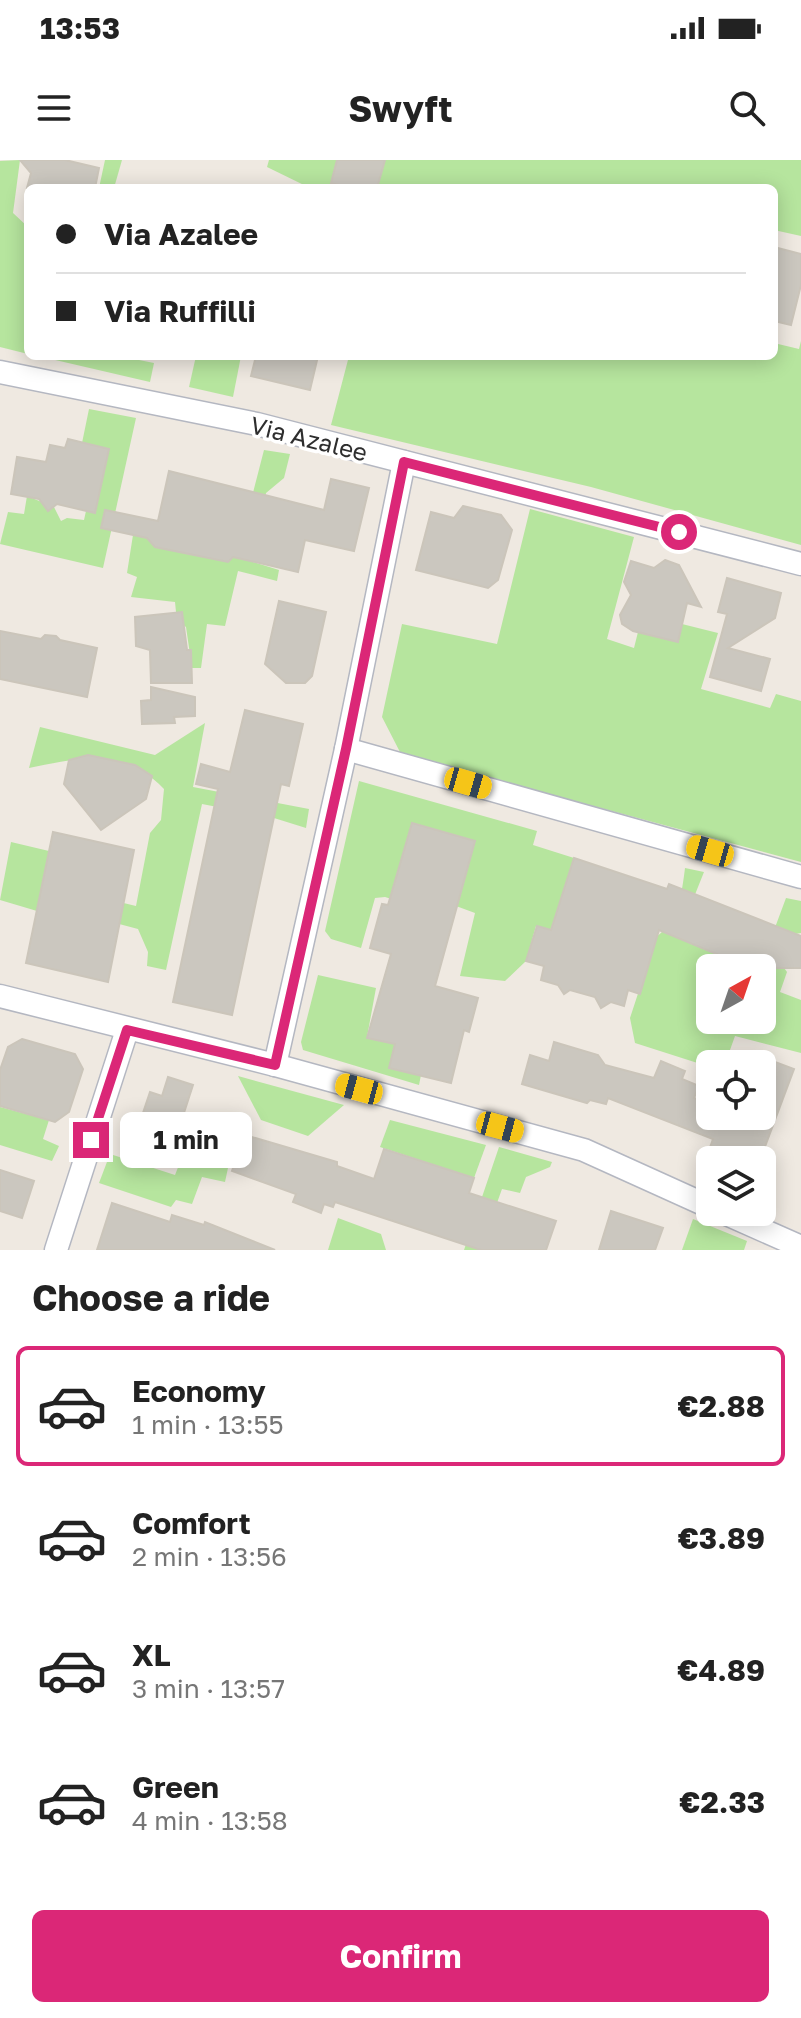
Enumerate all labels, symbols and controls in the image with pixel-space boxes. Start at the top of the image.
text: 13:53 [40,10,120,46]
icon: menu [32,86,76,130]
icon: search [725,86,769,130]
text: Swyft [348,87,453,130]
text: Via Azalee [104,216,258,252]
text: Via Ruffilli [104,293,256,329]
street label: Via Azalee [248,409,370,467]
route start [661,514,697,550]
car [442,765,494,801]
car [684,833,736,869]
north arrow [696,954,776,1034]
map controls [696,954,776,1226]
button: locate [696,1050,776,1130]
car [333,1071,385,1107]
car [474,1109,526,1145]
callout: 1 min [119,1112,251,1168]
route end [73,1122,109,1158]
text: 1 min [153,1124,219,1155]
button: layers [696,1146,776,1226]
text: Choose a ride [32,1276,270,1319]
icon: car [36,1370,108,1442]
text: Economy [132,1373,266,1409]
text: €2.88 [678,1388,765,1424]
text: 1 min · 13:55 [132,1409,284,1440]
icon: car [36,1502,108,1574]
text: Comfort [132,1505,251,1541]
text: €3.89 [678,1520,765,1556]
text: 2 min · 13:56 [132,1541,287,1572]
icon: car [36,1634,108,1706]
text: XL [132,1637,171,1673]
text: €4.89 [677,1652,765,1688]
text: 3 min · 13:57 [132,1673,285,1704]
icon: car [36,1766,108,1838]
text: Green [132,1769,219,1805]
text: €2.33 [679,1784,765,1820]
text: 4 min · 13:58 [132,1805,288,1836]
button: Confirm [32,1910,769,2002]

